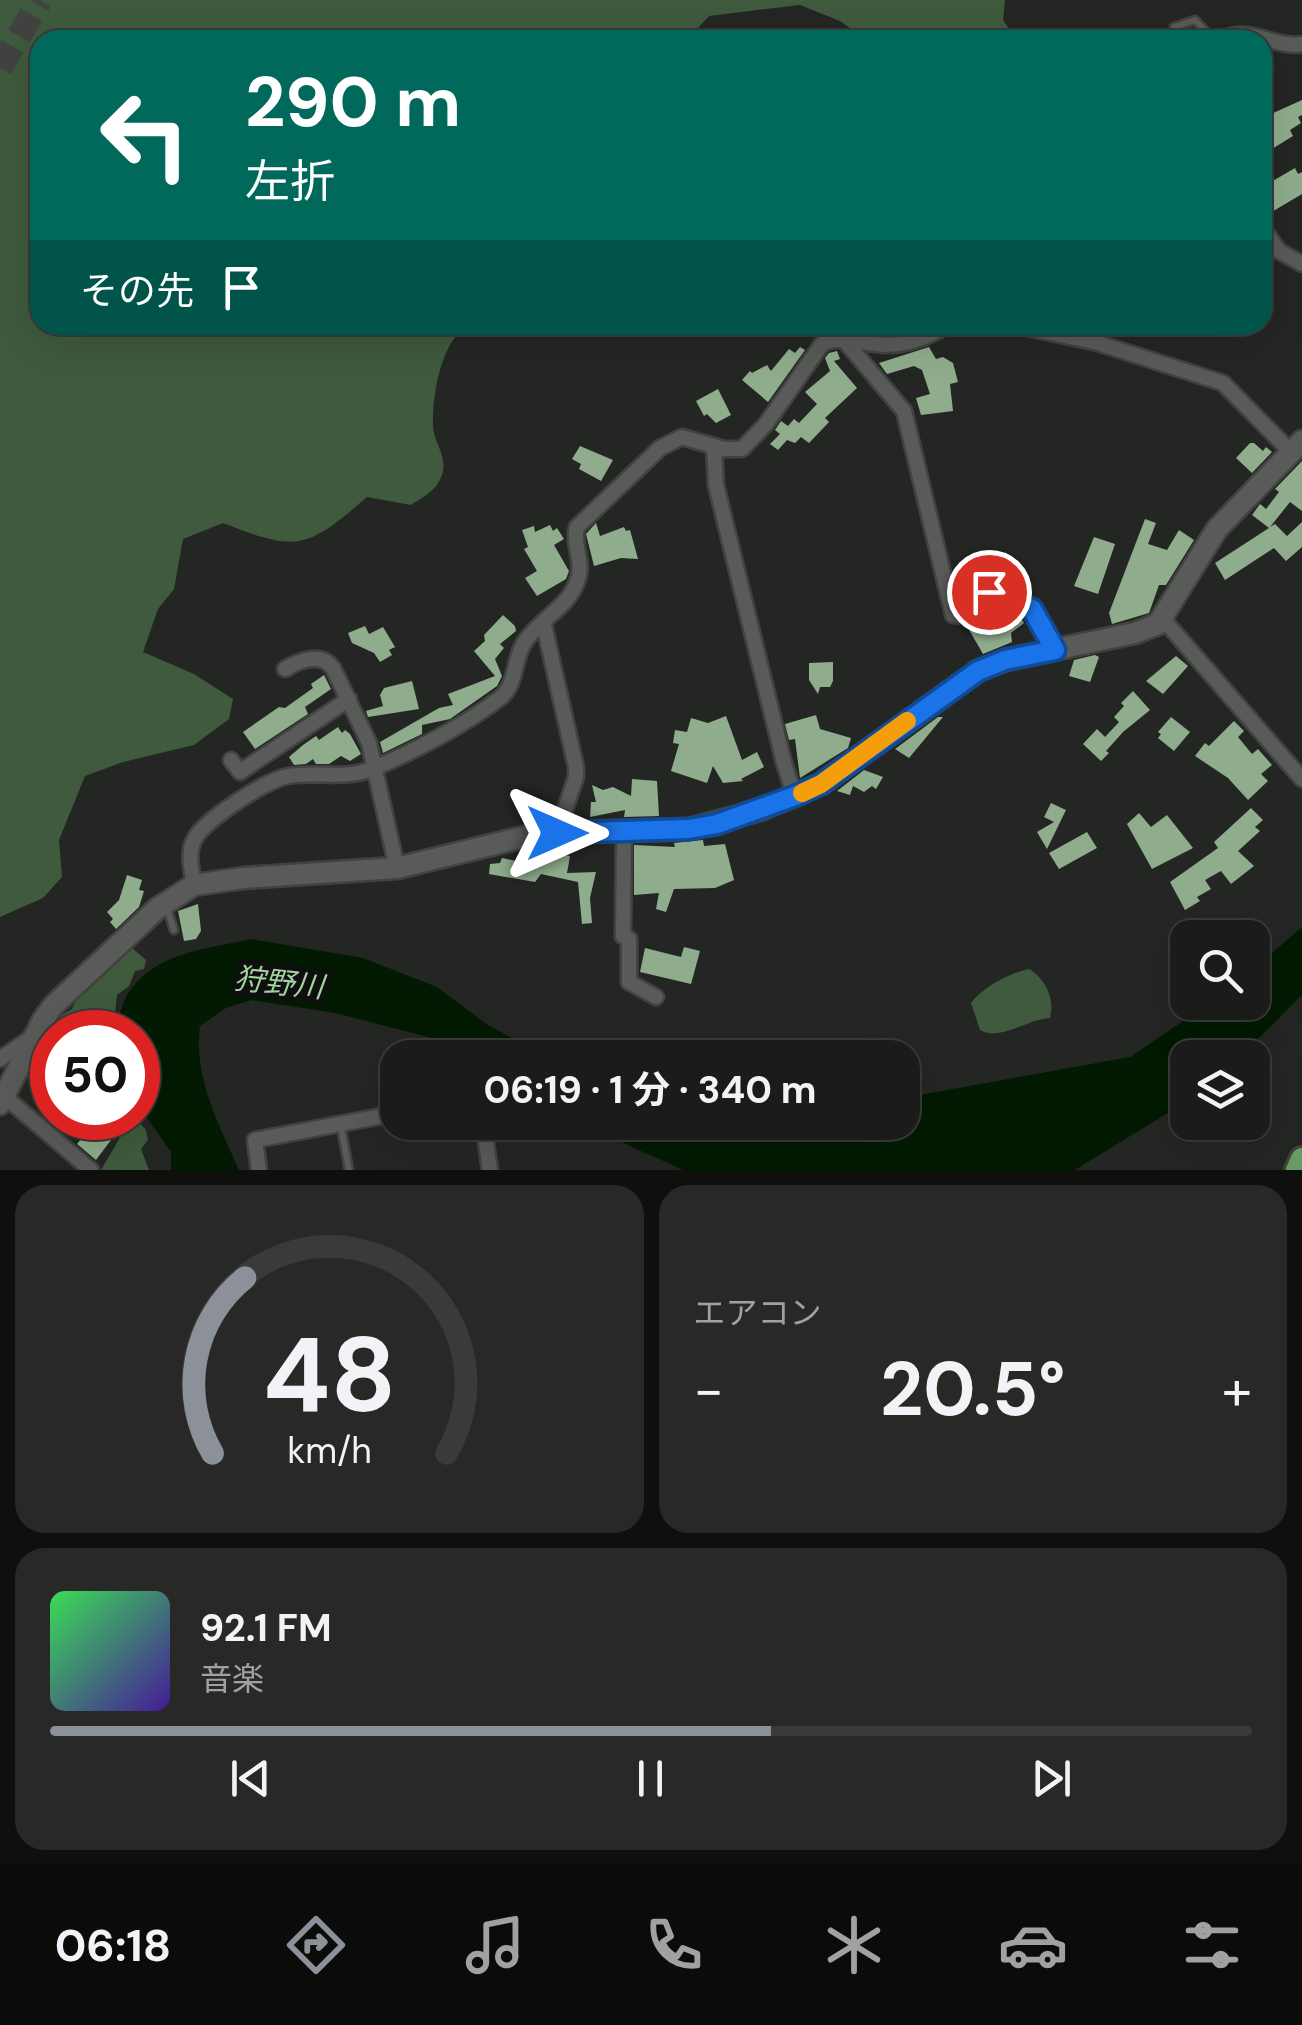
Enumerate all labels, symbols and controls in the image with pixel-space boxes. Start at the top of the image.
text: 290 m [245,57,461,148]
icon: left [80,70,210,200]
text: 左折 [245,152,335,211]
icon: arrive [214,260,269,315]
text: その先 [80,266,194,316]
pin [947,550,1032,635]
icon: arrive [962,565,1017,620]
position arrow [505,781,609,885]
map controls [1170,920,1270,1140]
button: search [1170,920,1270,1020]
water label: 狩野川 [232,958,329,1007]
speed limit sign: 50 [30,1010,160,1140]
button: layers [1170,1040,1270,1140]
text: 06:19 · 1 分 · 340 m [483,1065,817,1115]
text: エアコン [694,1292,822,1334]
text: 48 [263,1308,396,1443]
text: 20.5° [880,1341,1066,1438]
text: − [694,1354,724,1426]
text: + [1222,1354,1252,1426]
text: km/h [287,1428,371,1474]
text: 92.1 FM [200,1603,332,1653]
text: 音楽 [200,1658,264,1700]
icon: previous [223,1751,278,1806]
icon: pause [623,1751,678,1806]
icon: next [1024,1751,1079,1806]
icon: directions [281,1910,351,1980]
icon: music [460,1910,530,1980]
icon: phone [639,1910,709,1980]
icon: climate [819,1910,889,1980]
icon: car [998,1910,1068,1980]
icon: filters [1177,1910,1247,1980]
text: 06:18 [55,1916,171,1975]

